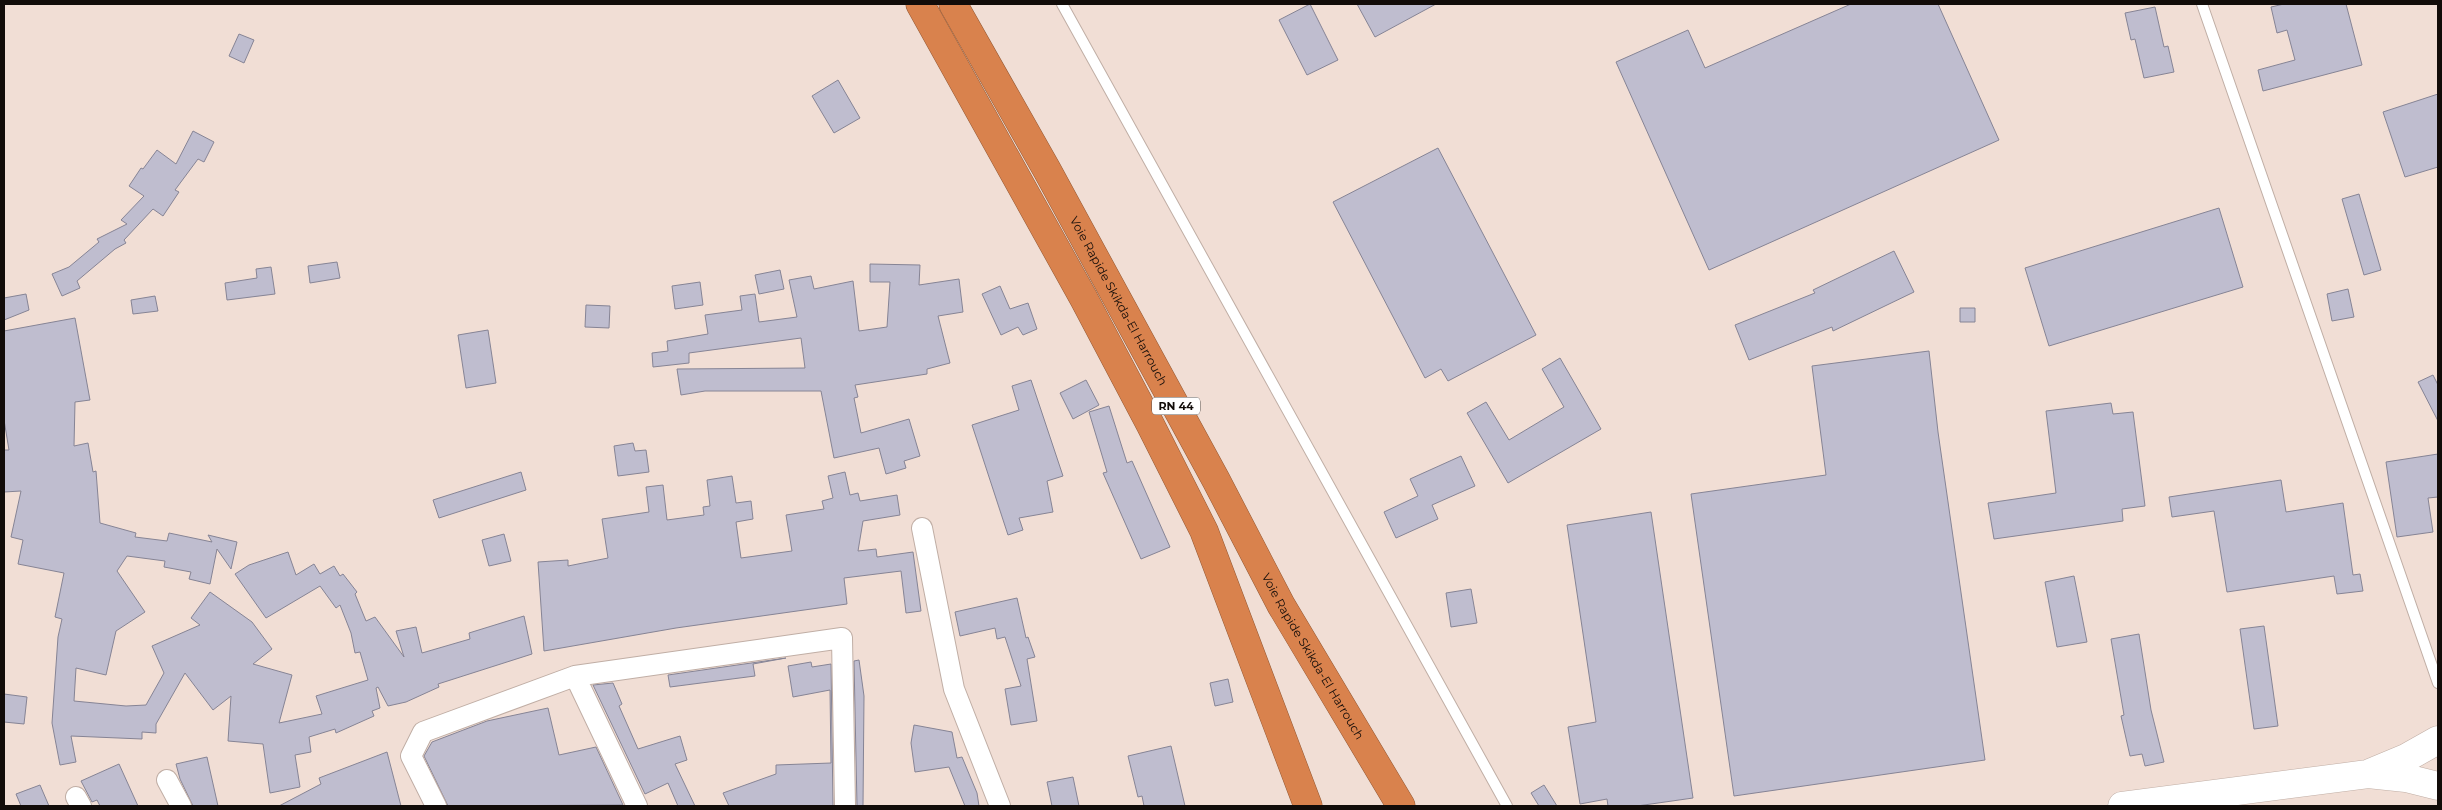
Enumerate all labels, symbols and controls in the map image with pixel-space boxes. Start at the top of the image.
street label: Voie Rapide Skikda-El Harrouch [1067,214,1171,388]
road number: RN 44 [1152,398,1200,414]
street label: Voie Rapide Skikda-El Harrouch [1259,570,1368,742]

